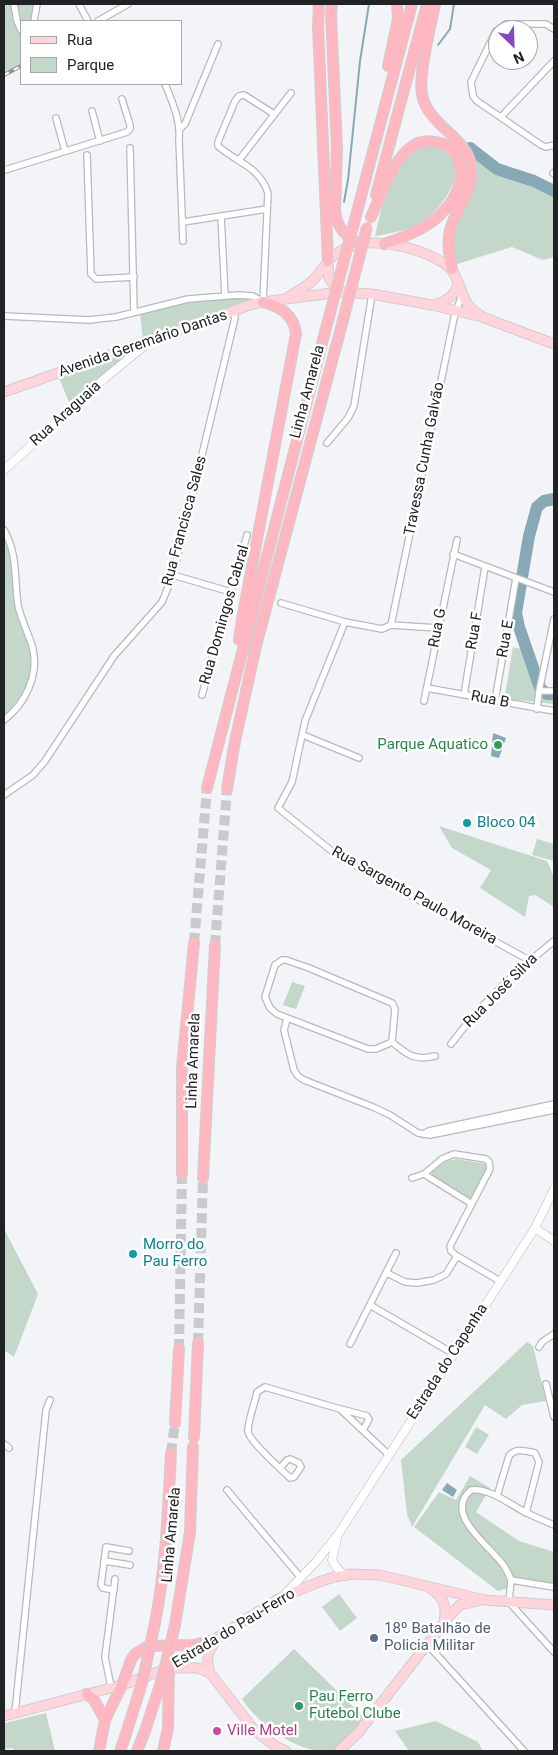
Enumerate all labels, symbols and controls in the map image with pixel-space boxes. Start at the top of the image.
legend [20,20,182,85]
north arrow [488,20,538,70]
text: Rua [67,31,93,49]
text: N [511,48,526,67]
text: Parque [67,56,114,74]
street label: Avenida Geremário Dantas [56,307,230,381]
street label: Linha Amarela [287,343,329,441]
street label: Rua Araguaia [27,378,105,450]
street label: Travessa Cunha Galvão [401,381,449,537]
street label: Rua Francisca Sales [159,454,211,588]
street label: Rua Domingos Cabral [196,543,254,687]
street label: Rua G [425,607,451,649]
street label: Rua F [463,611,487,651]
street label: Rua E [494,619,518,659]
street label: Rua B [469,687,511,713]
place label: Parque Aquatico [377,736,488,754]
marker: Parque Aquatico [492,739,504,751]
place label: Bloco 04 [477,814,536,832]
marker: Bloco 04 [461,817,473,829]
street label: Rua Sargento Paulo Moreira [328,843,500,949]
street label: Rua José Silva [460,950,542,1032]
street label: Linha Amarela [183,1013,205,1109]
place label: Morro do Pau Ferro [143,1236,207,1271]
marker: Morro do Pau Ferro [127,1248,139,1260]
street label: Estrada do Capenha [404,1301,492,1423]
street label: Linha Amarela [159,1486,185,1584]
street label: Estrada do Pau-Ferro [169,1585,299,1673]
place label: 18º Batalhão de Policia Militar [384,1620,491,1655]
marker: 18º Batalhão de Policia Militar [368,1632,380,1644]
place label: Pau Ferro Futebol Clube [309,1688,401,1723]
marker: Pau Ferro Futebol Clube [293,1700,305,1712]
place label: Ville Motel [227,1722,297,1740]
marker: Ville Motel [211,1725,223,1737]

